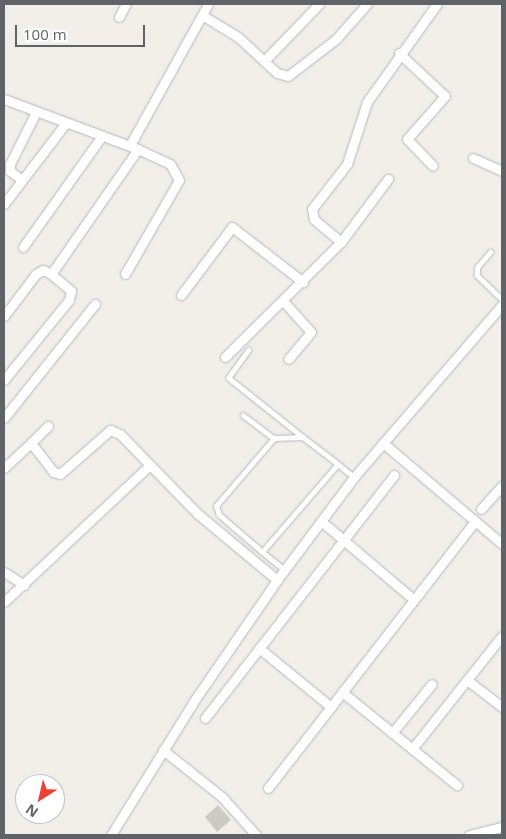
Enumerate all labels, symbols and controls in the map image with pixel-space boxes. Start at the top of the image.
scale bar [18,15,148,47]
text: 100 m [23,24,67,44]
north arrow [15,774,65,824]
text: N [22,800,42,822]

